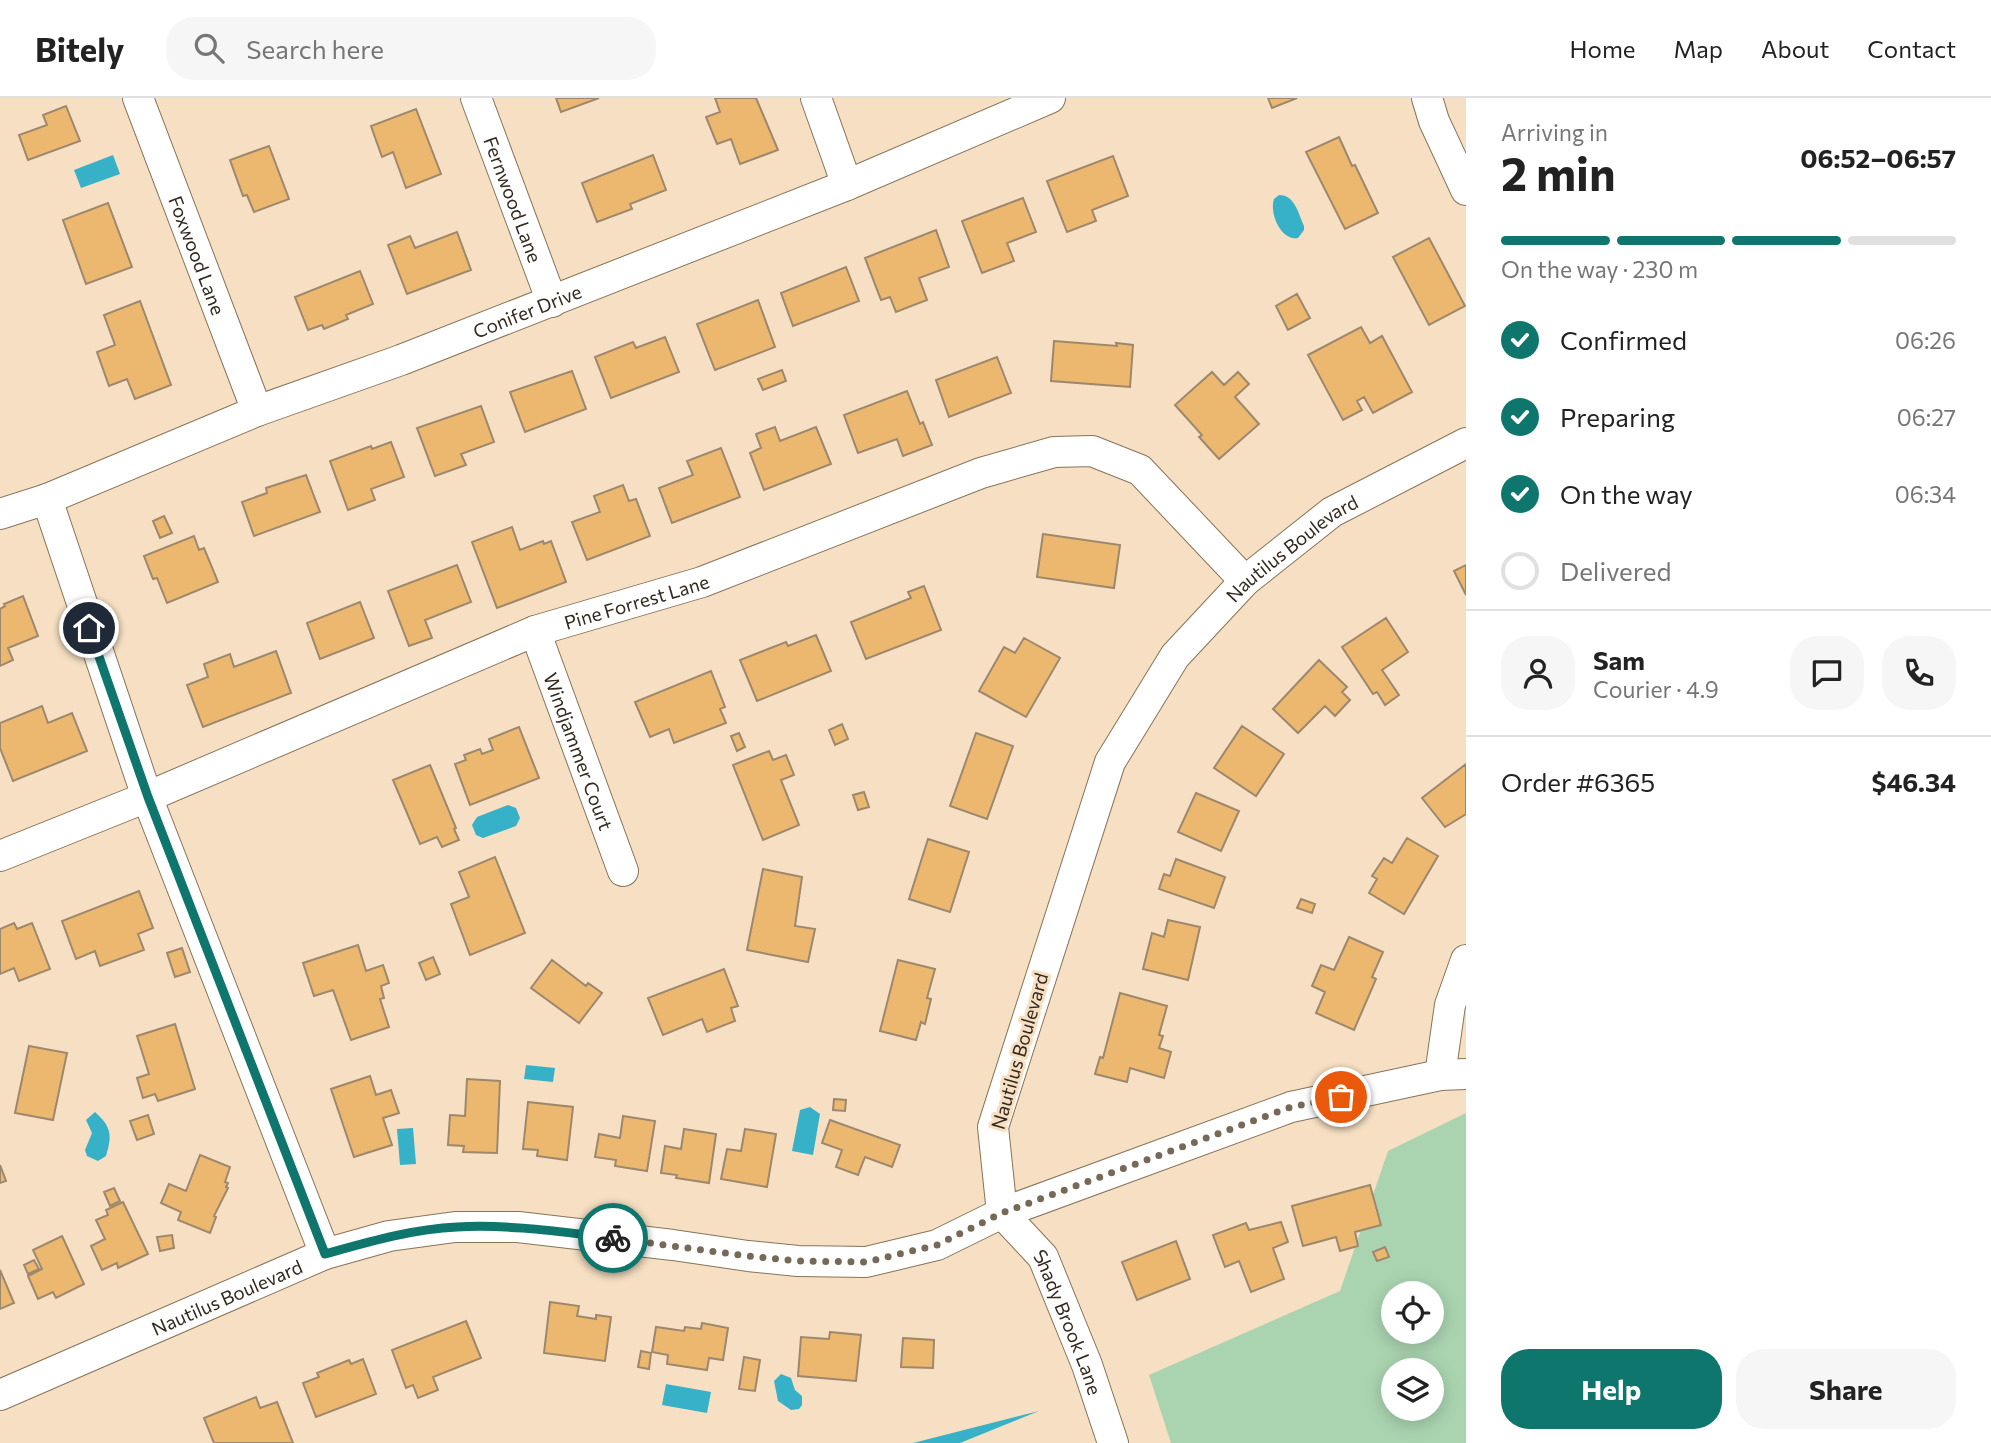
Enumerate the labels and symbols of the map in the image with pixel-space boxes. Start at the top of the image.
street label: Fernwood Lane [480,133,548,265]
street label: Foxwood Lane [165,192,231,318]
street label: Conifer Drive [469,279,584,342]
street label: Nautilus Boulevard [1220,489,1361,606]
street label: Pine Forrest Lane [561,569,712,633]
pin [59,598,119,658]
street label: Windjammer Court [540,669,618,833]
street label: Nautilus Boulevard [986,970,1052,1132]
pin [1311,1067,1371,1127]
courier [578,1203,648,1273]
street label: Shady Brook Lane [1030,1244,1108,1398]
street label: Nautilus Boulevard [148,1254,305,1339]

